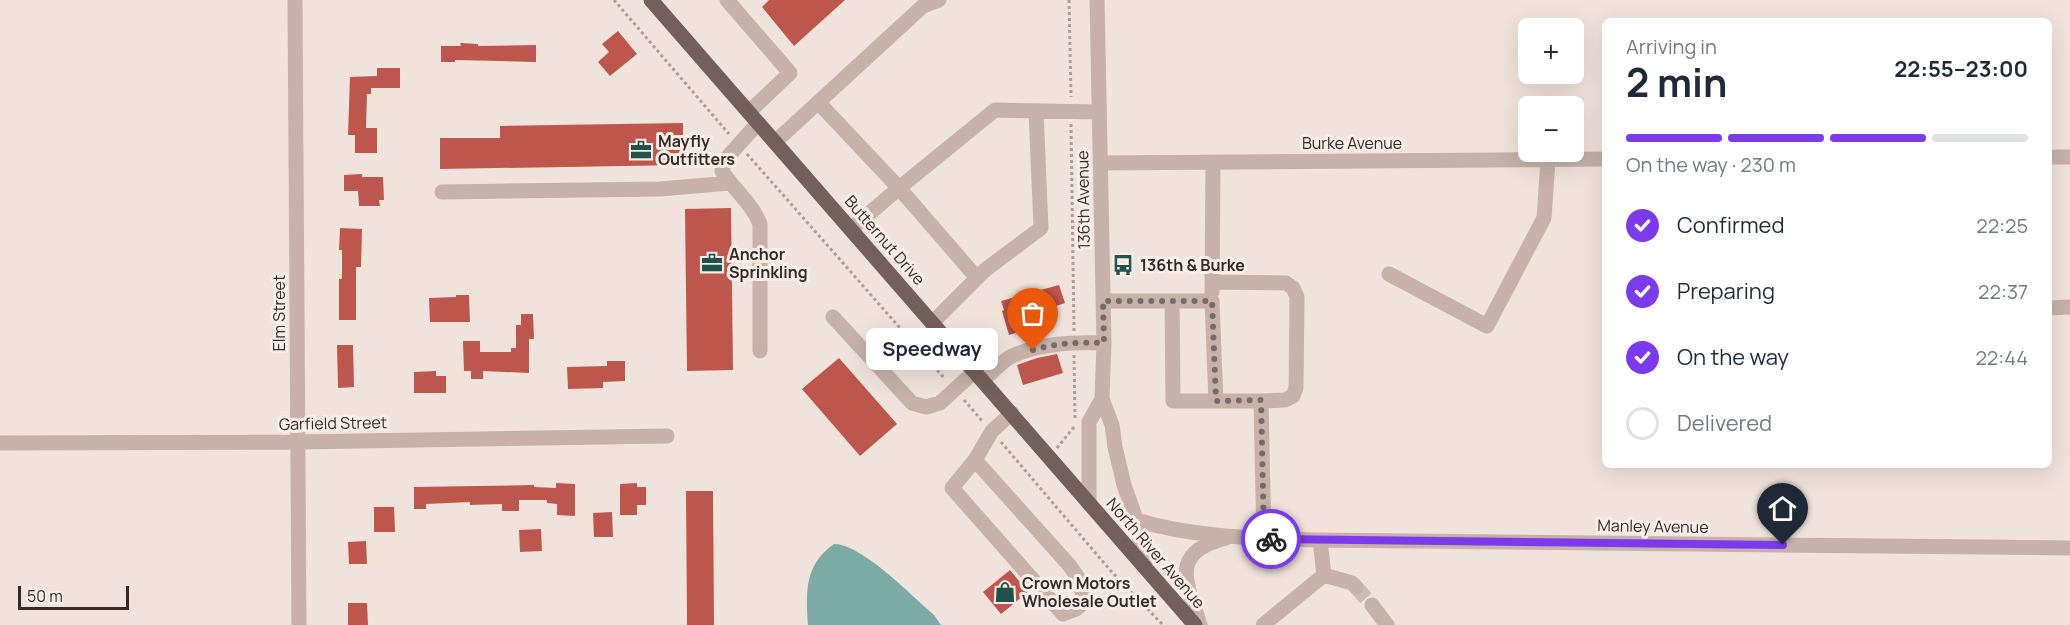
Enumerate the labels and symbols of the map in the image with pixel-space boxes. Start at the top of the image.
place label: Mayfly Outfitters [658,130,735,170]
street label: Burke Avenue [1302,132,1402,154]
office icon: Mayfly Outfitters [629,138,653,162]
street label: 136th Avenue [1071,150,1095,250]
street label: Butternut Drive [840,190,930,290]
place label: Anchor Sprinkling [729,243,808,283]
office icon: Anchor Sprinkling [700,251,724,275]
bus stop icon: 136th & Burke [1111,253,1135,277]
place label: 136th & Burke [1140,254,1245,276]
street label: Elm Street [268,275,290,351]
pin [1007,288,1058,350]
callout: Speedway [865,329,997,371]
street label: Garfield Street [279,411,387,435]
pin [1757,483,1808,545]
street label: North River Avenue [1102,493,1210,613]
courier [1241,509,1301,569]
street label: Manley Avenue [1597,514,1709,538]
place label: Crown Motors Wholesale Outlet [1022,572,1157,612]
shop icon: Crown Motors Wholesale Outlet [993,580,1017,604]
scale bar [18,583,129,610]

